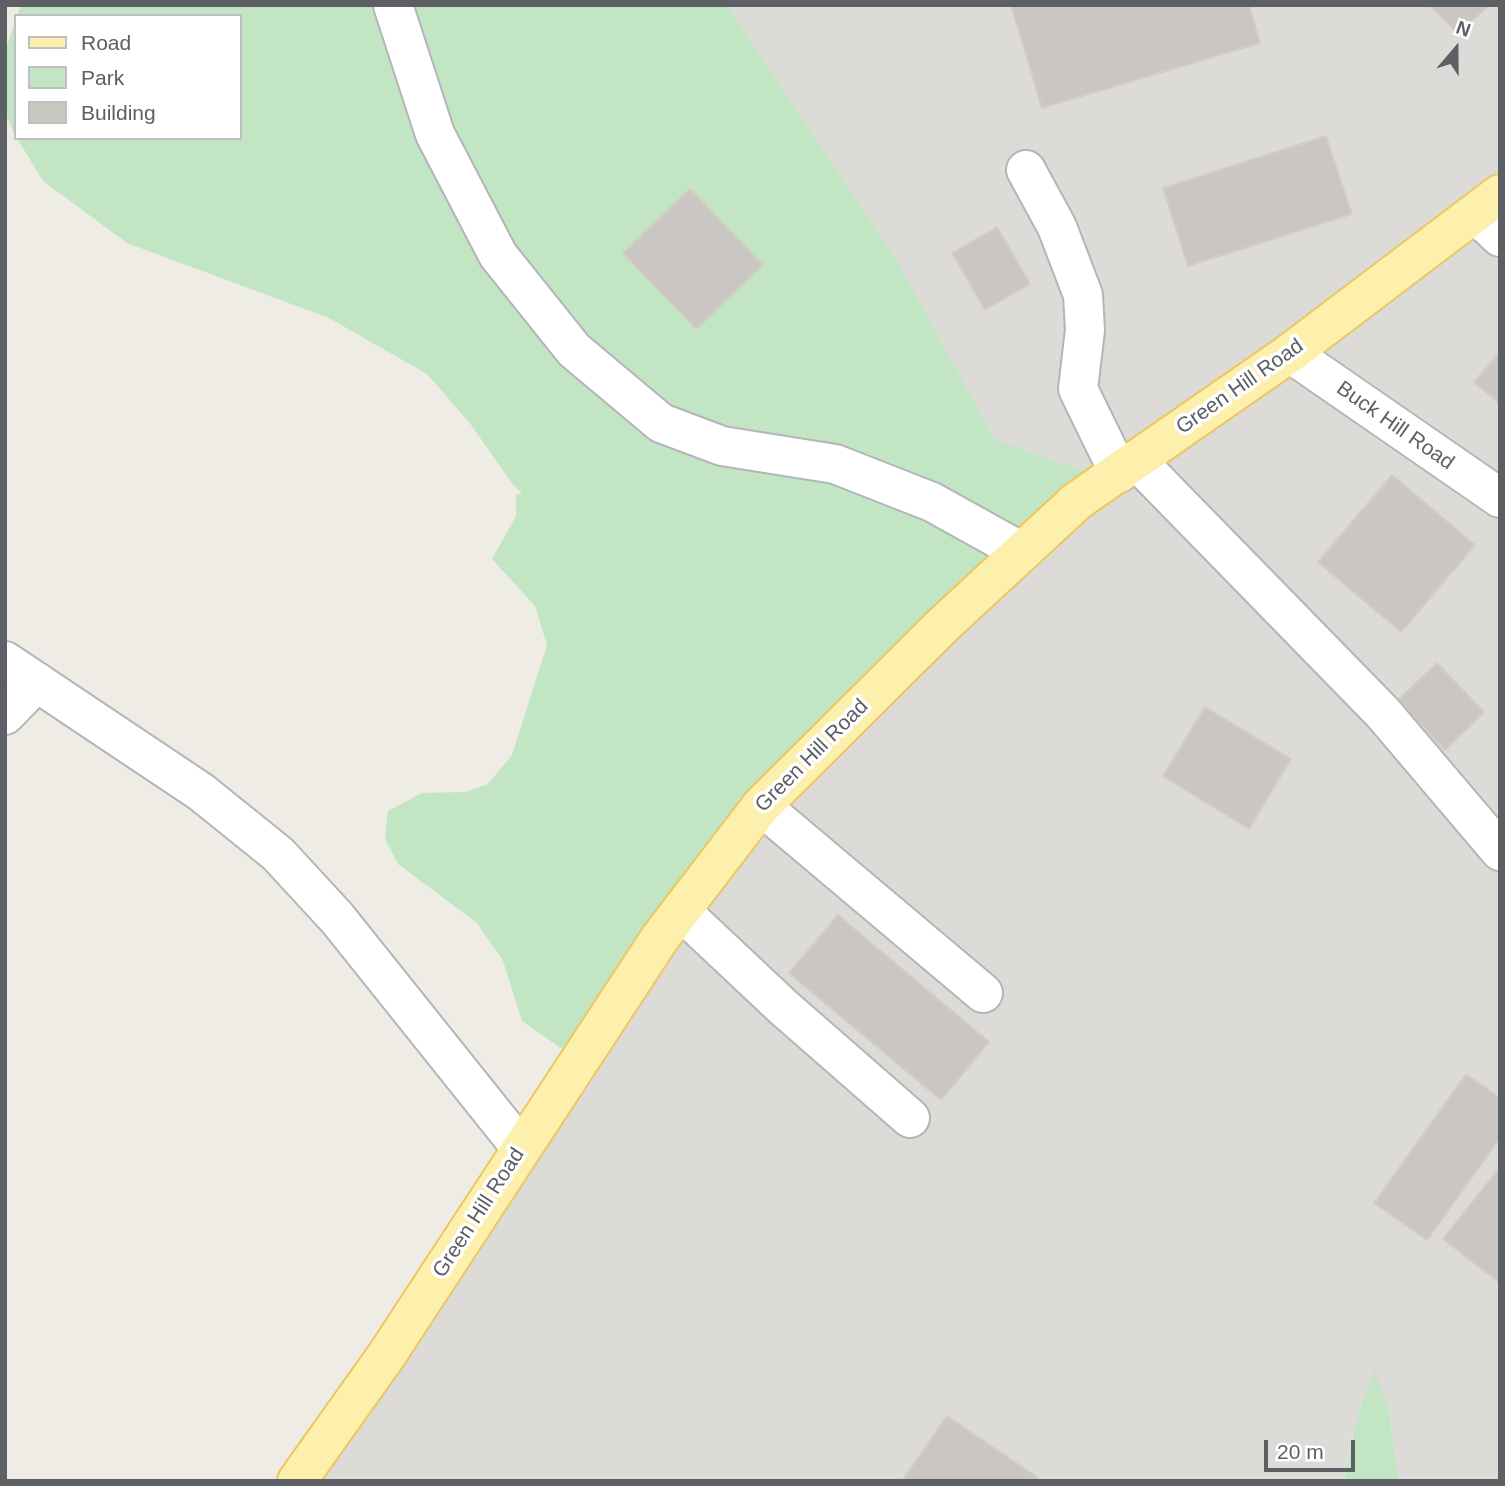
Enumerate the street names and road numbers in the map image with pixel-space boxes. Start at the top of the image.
street label: Green Hill Road [1172,334,1308,440]
street label: Buck Hill Road [1331,376,1459,476]
street label: Green Hill Road [750,694,874,818]
street label: Green Hill Road [428,1143,530,1283]

